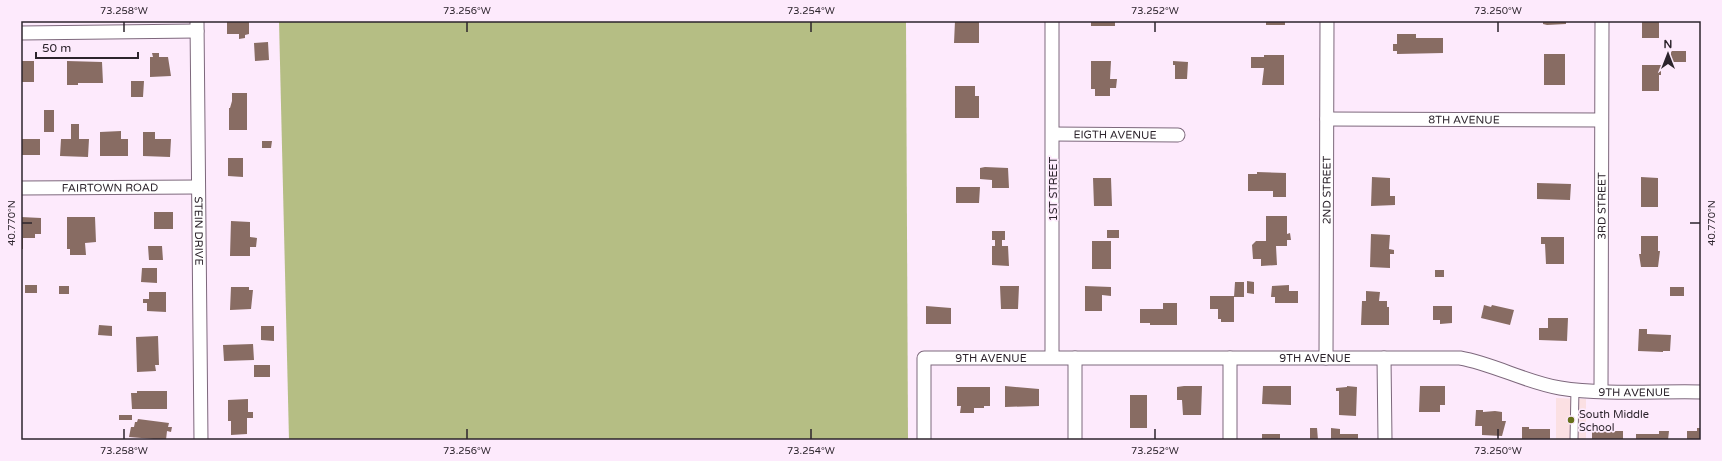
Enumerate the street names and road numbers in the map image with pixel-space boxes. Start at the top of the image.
street label: 8TH AVENUE [1428,113,1500,126]
street label: EIGTH AVENUE [1073,128,1157,141]
street label: 2ND STREET [1320,155,1333,224]
street label: 1ST STREET [1047,156,1060,221]
street label: 3RD STREET [1595,172,1608,240]
street label: FAIRTOWN ROAD [62,181,158,194]
street label: STEIN DRIVE [192,196,206,265]
street label: 9TH AVENUE [955,352,1027,365]
street label: 9TH AVENUE [1279,352,1351,365]
street label: 9TH AVENUE [1598,385,1670,399]

